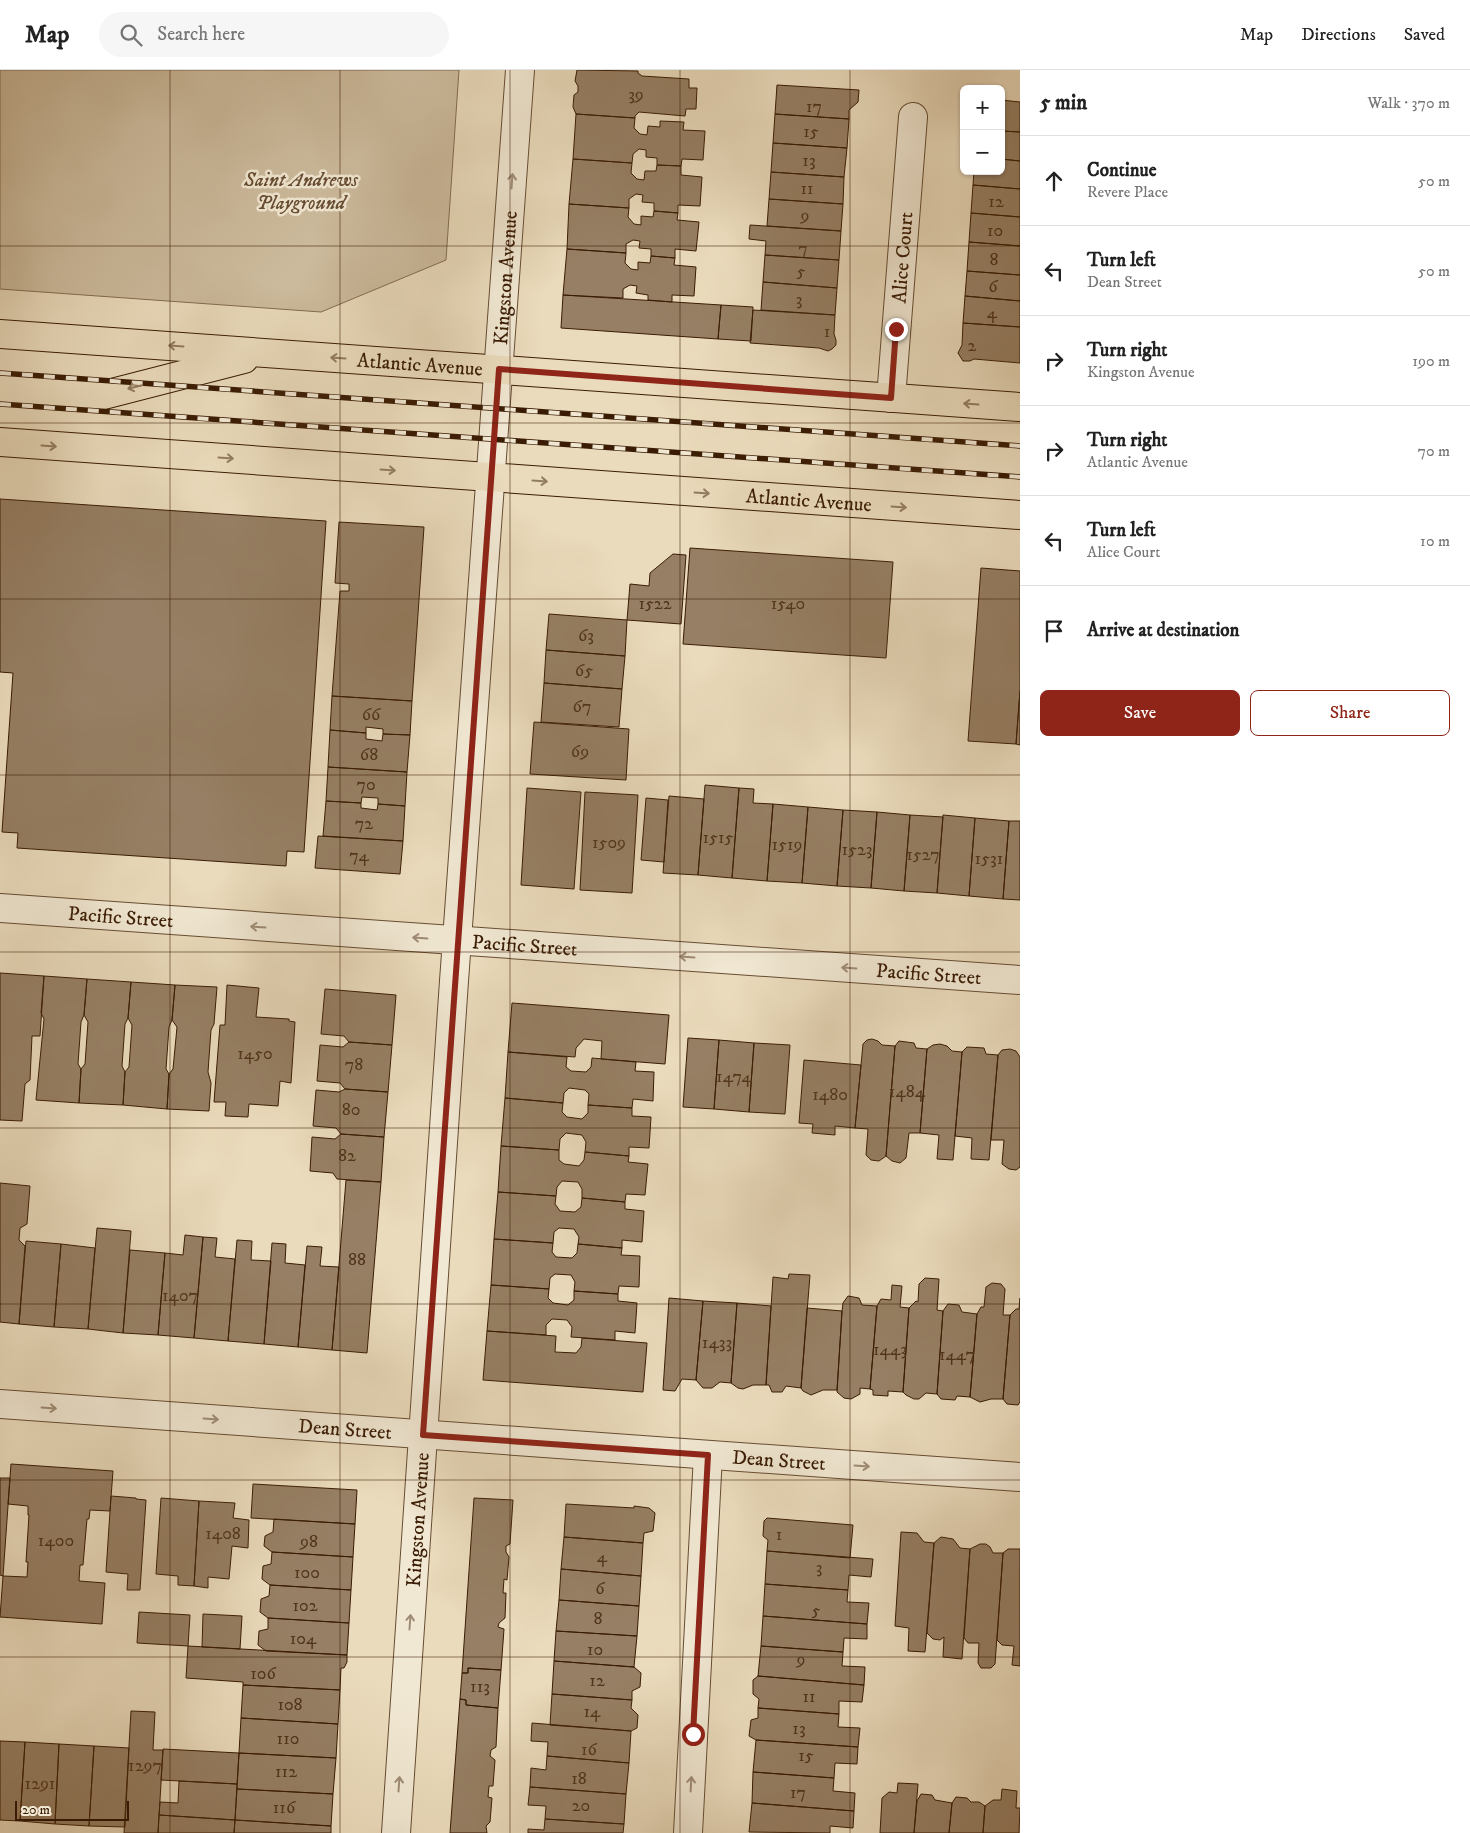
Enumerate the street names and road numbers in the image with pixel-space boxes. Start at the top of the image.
street label: Kingston Avenue [489,210,524,346]
street label: Alice Court [887,211,920,304]
street label: Atlantic Avenue [356,349,484,383]
street label: Atlantic Avenue [745,484,873,518]
street label: Pacific Street [67,902,174,934]
street label: Pacific Street [471,930,578,963]
street label: Pacific Street [875,959,982,991]
street label: Dean Street [297,1414,393,1446]
street label: Dean Street [731,1445,827,1477]
street label: Kingston Avenue [402,1452,436,1588]

